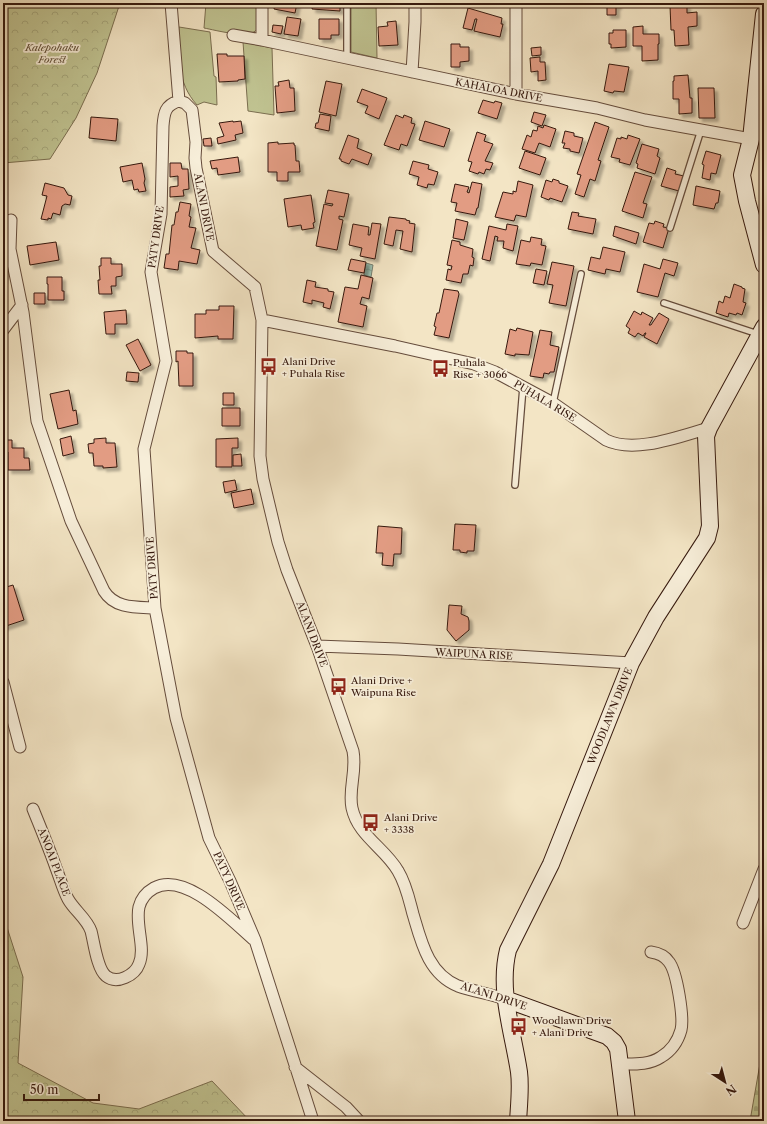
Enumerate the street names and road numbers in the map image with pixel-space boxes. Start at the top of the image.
street label: KAHALOA DRIVE [454,75,544,105]
street label: ALANI DRIVE [191,171,217,242]
street label: PATY DRIVE [145,205,167,269]
street label: PUHALA RISE [511,377,579,425]
street label: PATY DRIVE [143,536,161,600]
street label: ALANI DRIVE [293,598,331,669]
street label: WAIPUNA RISE [434,645,513,663]
street label: WOODLAWN DRIVE [584,666,635,767]
street label: ANOAI PLACE [35,825,73,898]
street label: PATY DRIVE [210,850,248,912]
street label: ALANI DRIVE [458,979,529,1013]

